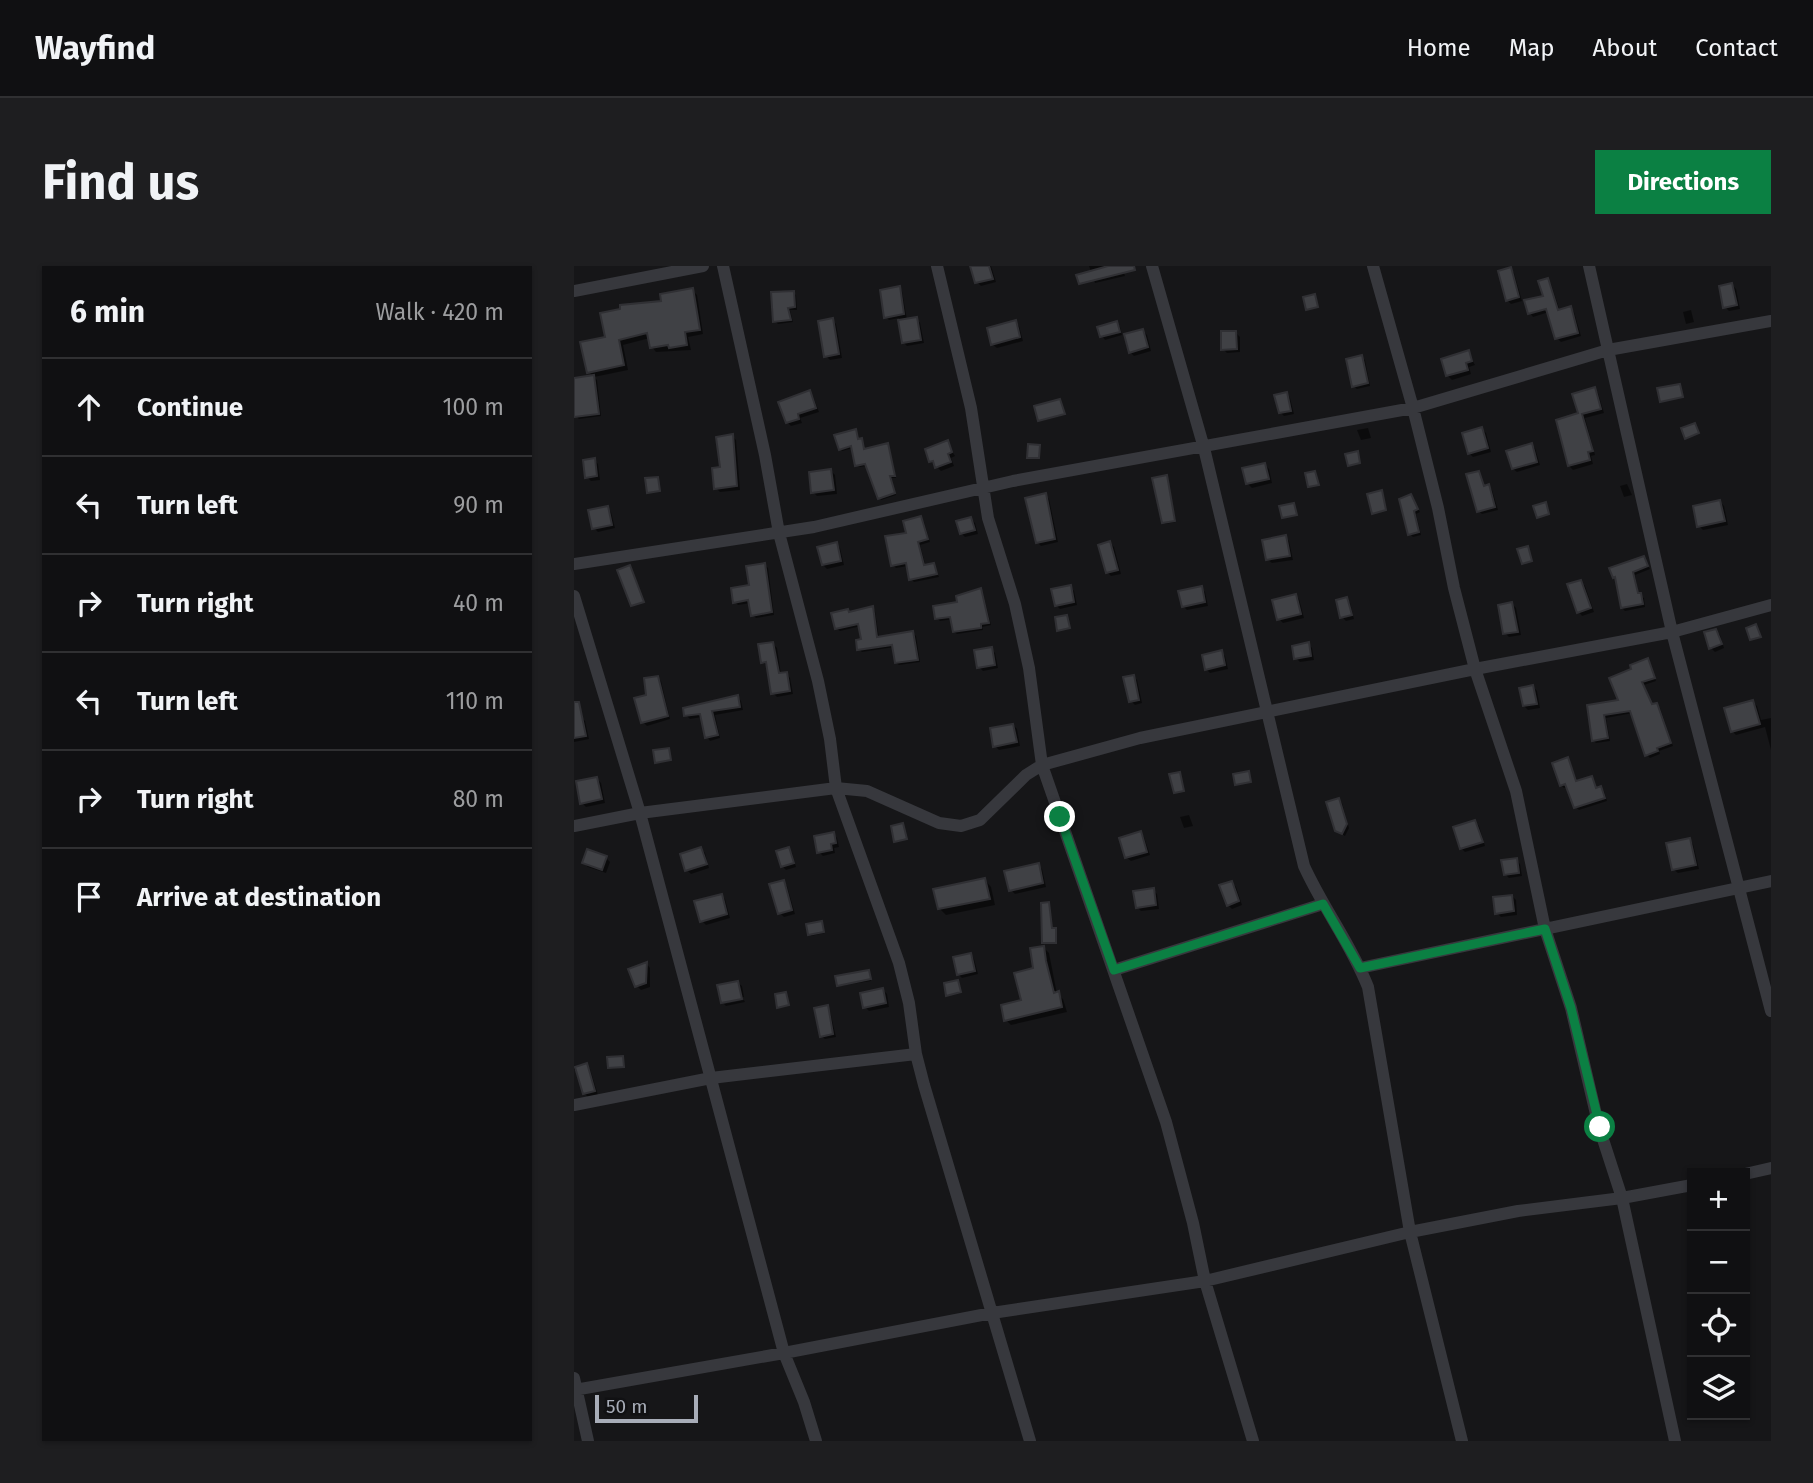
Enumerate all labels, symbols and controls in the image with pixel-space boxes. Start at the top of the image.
text: Wayfind [35,28,155,68]
text: Home [1407,34,1471,62]
text: Map [1509,34,1555,62]
text: About [1593,34,1657,62]
text: Contact [1695,34,1778,62]
button: Directions [1595,150,1771,214]
text: Find us [42,153,199,212]
text: 6 min [70,294,145,330]
text: Walk · 420 m [375,298,504,326]
icon: ahead [70,388,108,426]
text: Continue [137,392,243,423]
text: 100 m [443,393,504,421]
icon: left [70,486,108,524]
text: Turn left [137,490,238,521]
text: 90 m [453,491,504,519]
icon: right [70,584,108,622]
text: Turn right [137,588,254,619]
text: 40 m [453,589,504,617]
icon: left [70,682,108,720]
text: Turn left [137,686,238,717]
text: 110 m [446,687,504,715]
icon: right [70,780,108,818]
text: Turn right [137,784,254,815]
text: 80 m [453,785,504,813]
route end [1044,801,1075,832]
icon: arrive [70,878,108,916]
text: Arrive at destination [137,882,381,913]
route start [1584,1111,1615,1142]
map controls [1687,1168,1750,1420]
button: + [1687,1168,1750,1231]
button: − [1687,1231,1750,1294]
button: locate [1687,1294,1750,1357]
button: layers [1687,1357,1750,1420]
scale bar [595,1392,698,1424]
text: 50 m [606,1395,647,1418]

